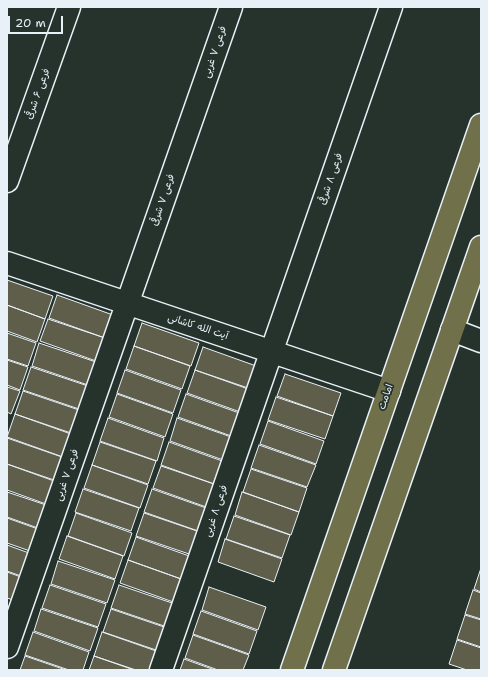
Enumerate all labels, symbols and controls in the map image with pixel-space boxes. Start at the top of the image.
scale bar [10,8,65,34]
text: 20 m [15,15,46,31]
street label: فرعی ۷ غربی [201,24,229,80]
street label: فرعی ۶ شرقی [23,67,53,121]
street label: فرعی ۸ شرقی [317,151,345,207]
street label: فرعی ۷ شرقی [149,172,177,228]
street label: آیت الله کاشانی [166,312,230,342]
street label: امامت [376,383,396,411]
street label: فرعی ۷ غربی [53,447,81,503]
street label: فرعی ۸ غربی [202,483,230,539]

